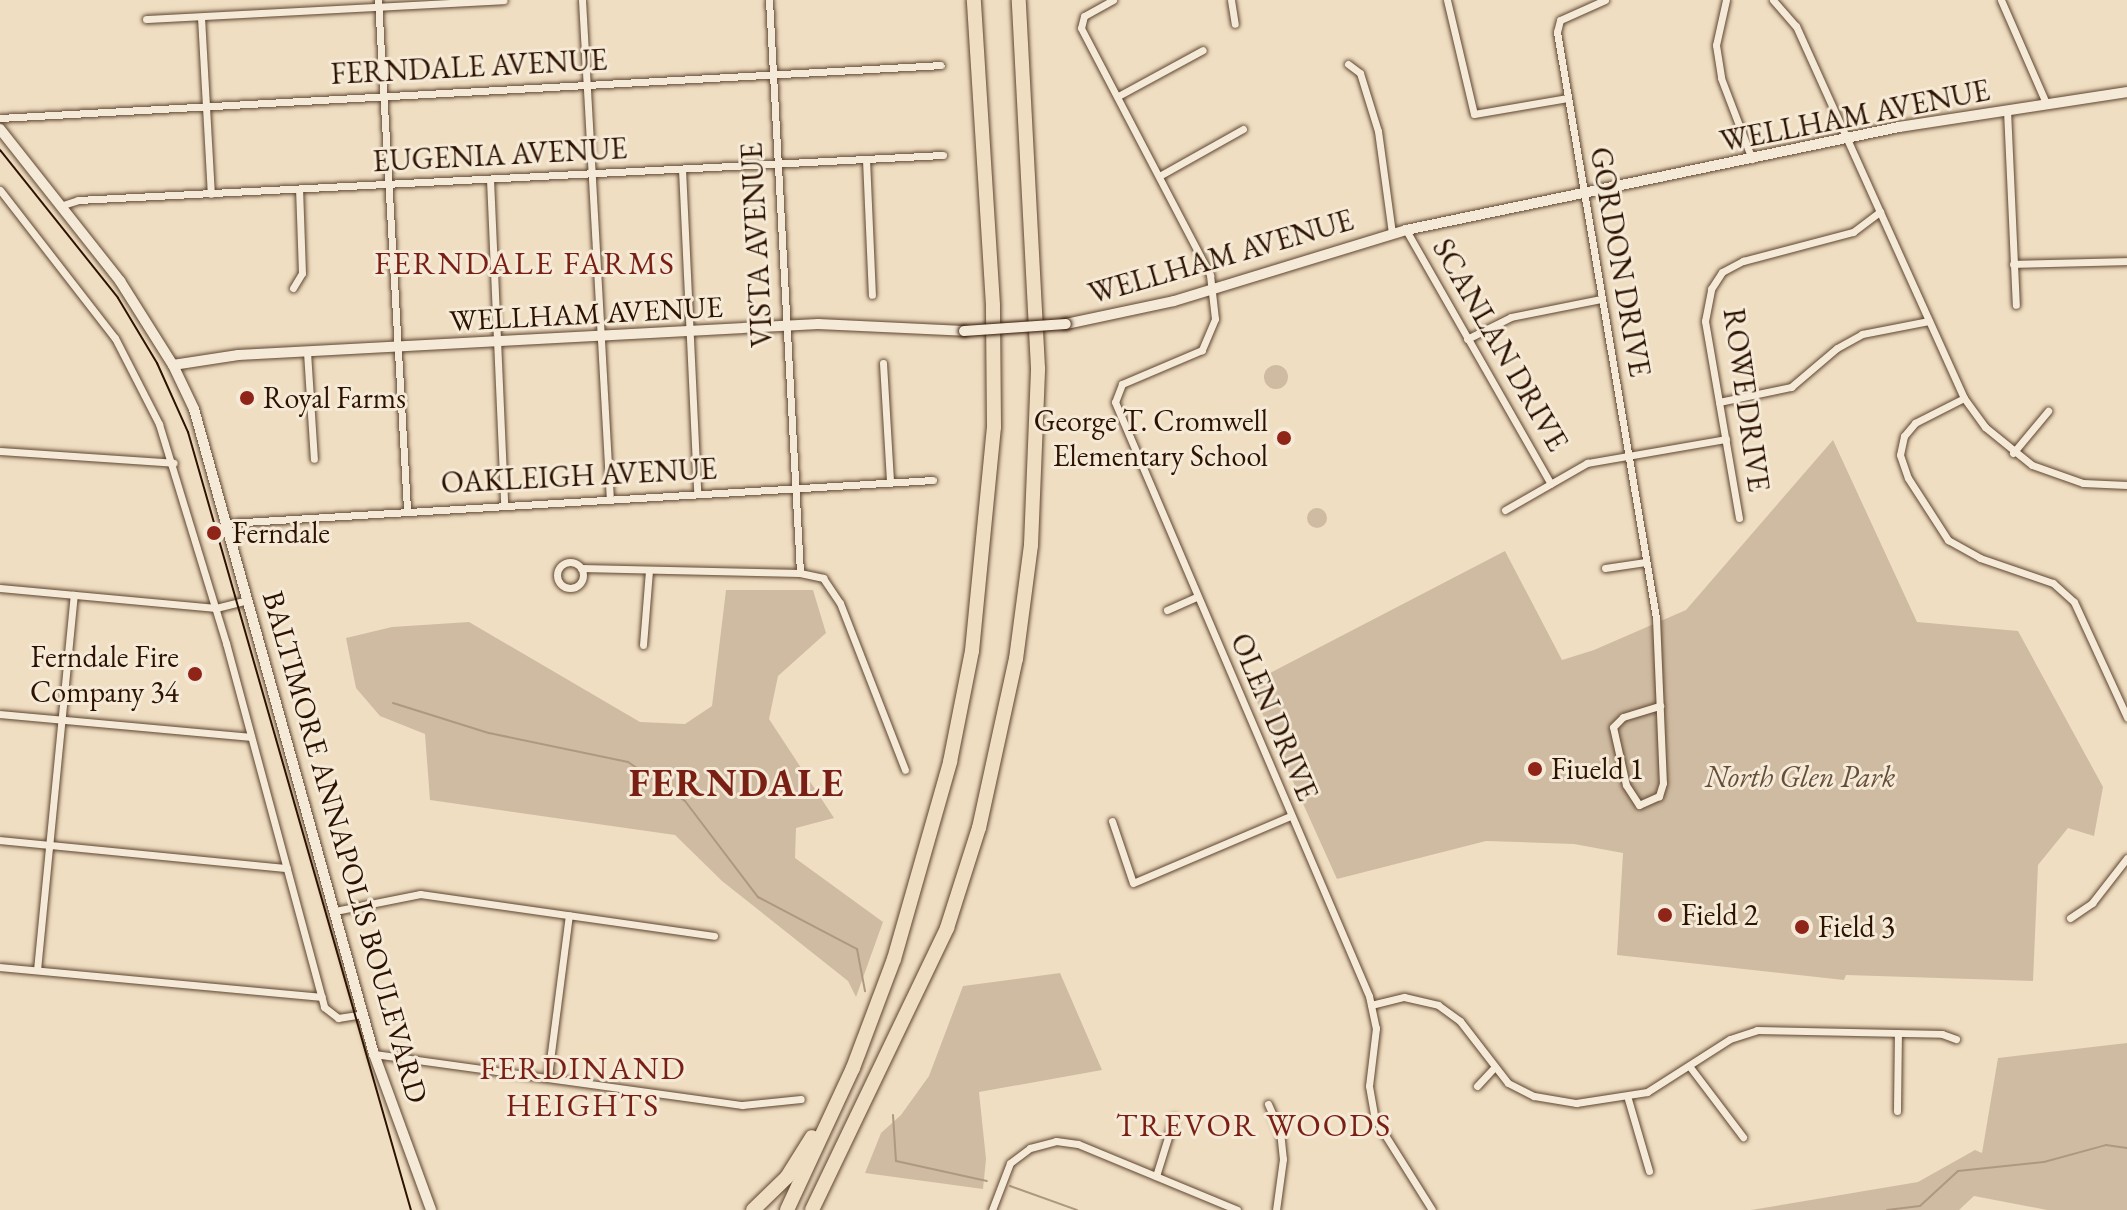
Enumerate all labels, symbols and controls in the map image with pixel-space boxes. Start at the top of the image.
street label: FERNDALE AVENUE [330,42,608,92]
street label: WELLHAM AVENUE [1717,72,1993,160]
street label: EUGENIA AVENUE [372,130,628,180]
street label: VISTA AVENUE [734,142,780,348]
street label: GORDON DRIVE [1582,144,1658,380]
street label: WELLHAM AVENUE [1084,202,1358,312]
street label: SCANLAN DRIVE [1425,232,1575,458]
district label: FERNDALE FARMS [374,244,676,282]
street label: WELLHAM AVENUE [448,289,724,339]
street label: ROWE DRIVE [1715,306,1777,494]
place label: Royal Farms [263,380,406,416]
marker: Royal Farms [238,389,256,407]
place label: George T. Cromwell Elementary School [1034,403,1268,474]
marker: George T. Cromwell Elementary School [1275,429,1293,447]
street label: OAKLEIGH AVENUE [440,451,718,501]
place label: Ferndale [232,515,330,551]
marker: Ferndale [203,522,225,544]
street label: BALTIMORE ANNAPOLIS BOULEVARD [255,587,435,1107]
street label: OLEN DRIVE [1223,628,1325,806]
place label: Ferndale Fire Company 34 [30,639,179,710]
marker: Ferndale Fire Company 34 [186,665,204,683]
place label: Fiueld 1 [1551,751,1644,787]
park label: North Glen Park [1705,759,1895,795]
district label: FERNDALE [629,760,845,806]
marker: Fiueld 1 [1526,760,1544,778]
place label: Field 2 [1681,897,1758,933]
marker: Field 2 [1656,906,1674,924]
place label: Field 3 [1818,909,1895,945]
marker: Field 3 [1793,918,1811,936]
district label: FERDINAND HEIGHTS [479,1050,687,1125]
district label: TREVOR WOODS [1116,1106,1392,1144]

